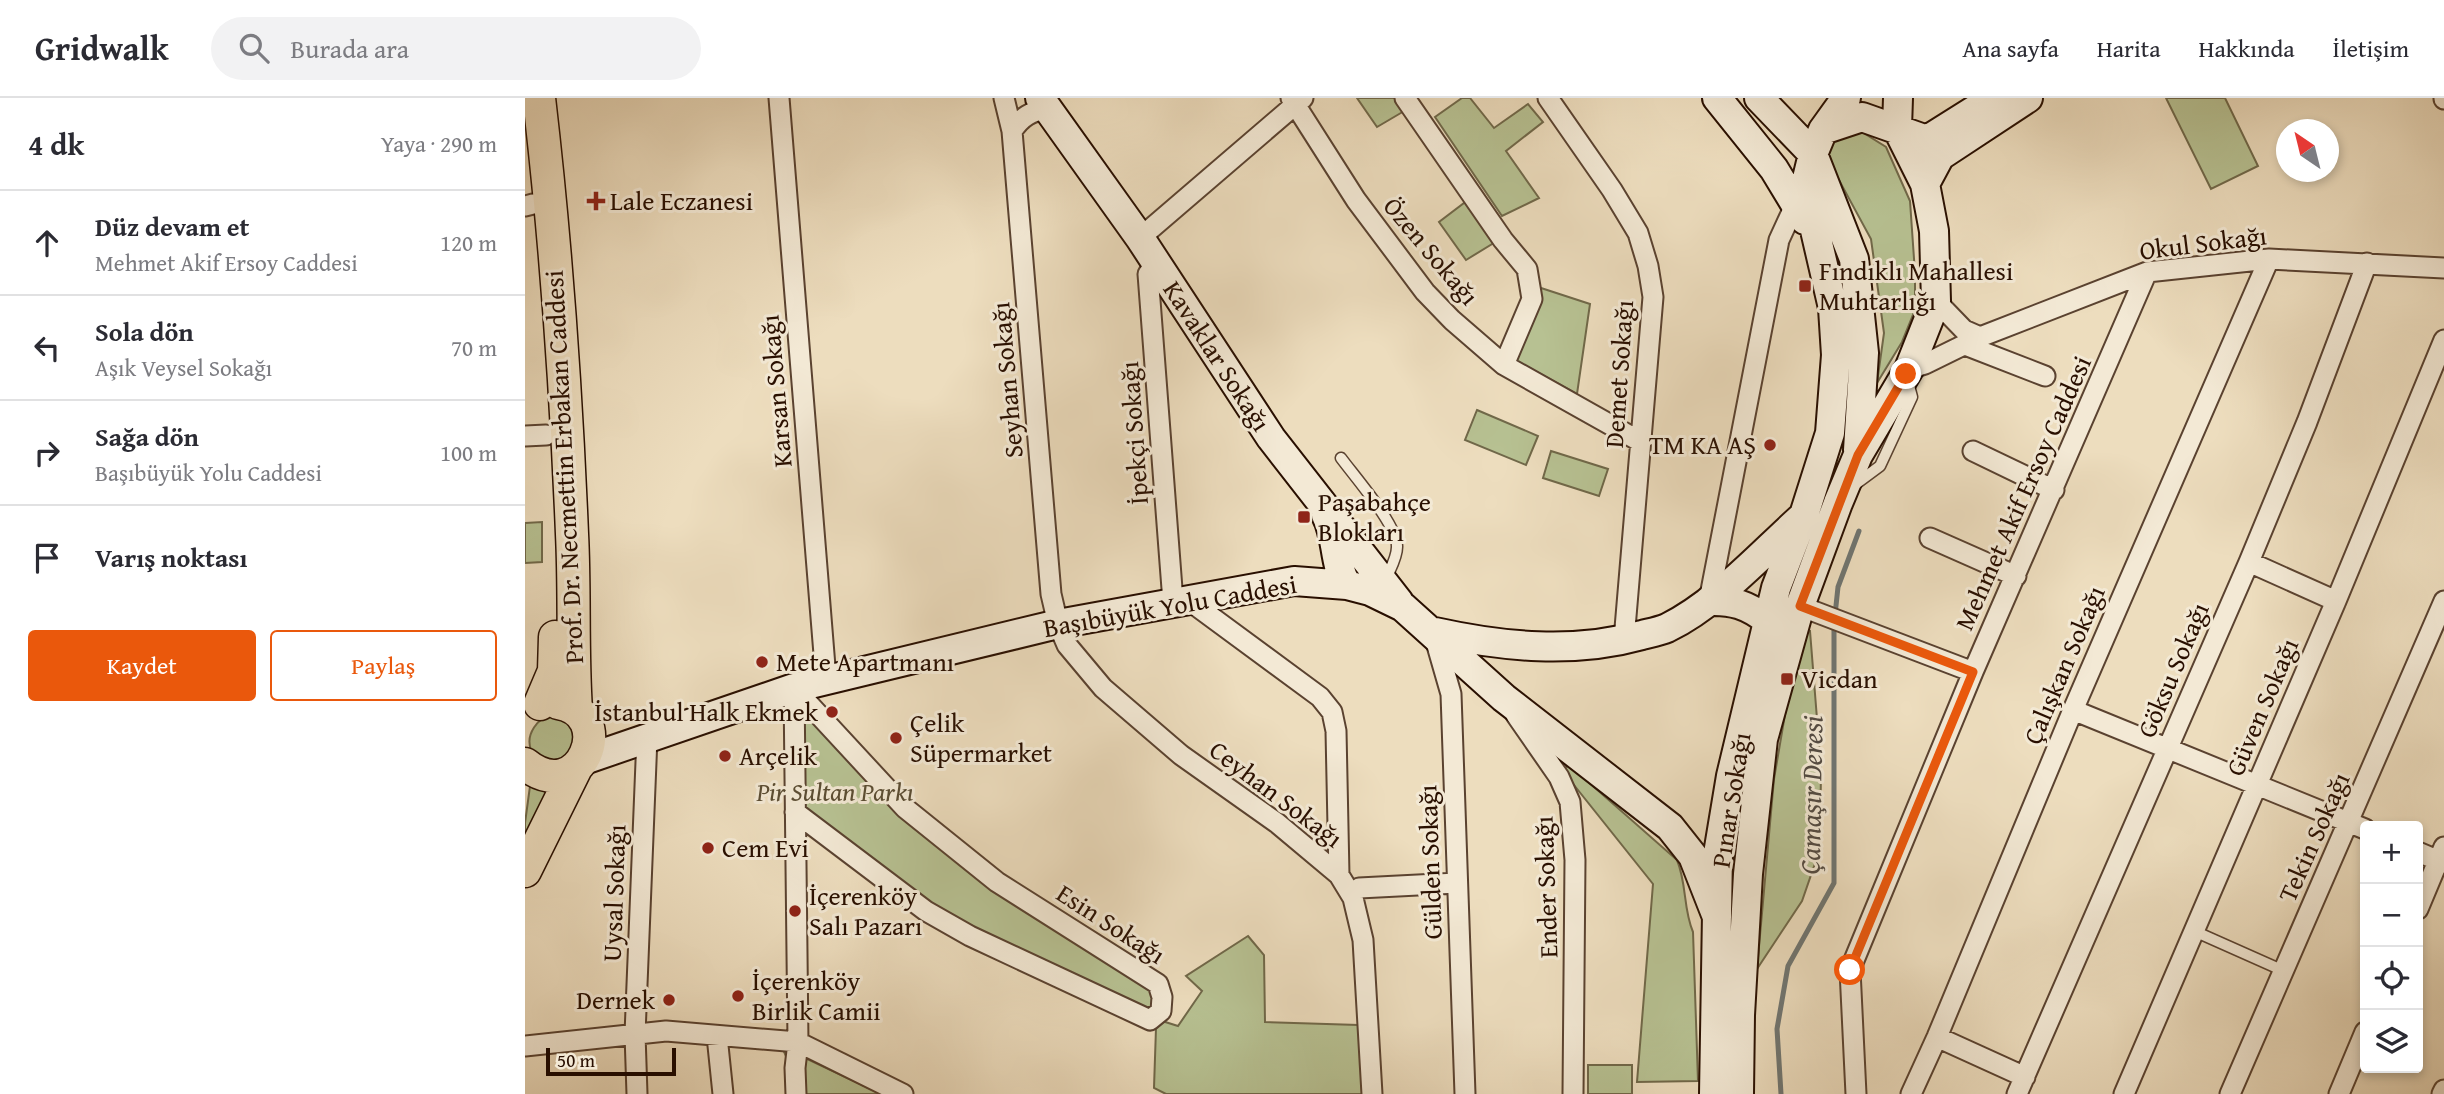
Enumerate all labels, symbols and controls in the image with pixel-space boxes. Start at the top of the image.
search box [211,17,701,80]
text: Gridwalk [35,24,169,72]
icon: search [235,29,273,67]
text: Burada ara [291,29,409,68]
text: Ana sayfa [1962,31,2059,66]
text: Harita [2097,31,2161,66]
text: Hakkında [2199,31,2295,66]
text: İletişim [2333,31,2409,66]
north arrow [2276,119,2339,182]
text: 4 dk [28,122,84,166]
text: Yaya · 290 m [381,127,497,160]
place label: Lale Eczanesi [610,181,753,220]
street label: Özen Sokağı [1374,188,1489,314]
marker: Lale Eczanesi [588,193,604,209]
text: Düz devam et [95,207,249,246]
street label: Okul Sokağı [2137,215,2269,270]
icon: ahead [28,224,66,262]
text: 120 m [440,226,497,259]
text: Mehmet Akif Ersoy Caddesi [95,246,358,279]
place label: Fındıklı Mahallesi Muhtarlığı [1819,251,2013,320]
street label: Prof. Dr. Necmettin Erbakan Caddesi [534,269,593,665]
street label: Kavaklar Sokağı [1154,273,1281,439]
marker: Fındıklı Mahallesi Muhtarlığı [1797,278,1813,294]
street label: Demet Sokağı [1594,299,1643,449]
street label: Seyhan Sokağı [980,300,1033,460]
text: Sola dön [95,312,194,351]
street label: Karsan Sokağı [749,313,802,469]
icon: left [28,329,66,367]
text: 70 m [451,331,497,364]
street label: Mehmet Akif Ersoy Caddesi [1944,349,2101,636]
text: Aşık Veysel Sokağı [95,351,272,384]
route end [1890,358,1921,389]
street label: İpekçi Sokağı [1109,360,1158,506]
text: Sağa dön [95,417,199,456]
place label: TM KA AŞ [1649,425,1756,464]
icon: right [28,434,66,472]
text: 100 m [440,436,497,469]
marker: TM KA AŞ [1762,437,1778,453]
text: Başıbüyük Yolu Caddesi [95,456,322,489]
place label: Paşabahçe Blokları [1318,482,1431,551]
marker: Paşabahçe Blokları [1296,509,1312,525]
text: Varış noktası [95,538,247,577]
icon: arrive [28,539,66,577]
street label: Başıbüyük Yolu Caddesi [1040,564,1300,647]
street label: Çalışkan Sokağı [2013,579,2114,750]
street label: Göksu Sokağı [2127,596,2219,744]
button: Kaydet [28,630,256,701]
button: Paylaş [270,630,497,701]
street label: Güven Sokağı [2215,632,2308,782]
place label: Mete Apartmanı [776,642,954,681]
marker: Mete Apartmanı [754,654,770,670]
place label: Vicdan [1801,659,1878,698]
marker: Vicdan [1779,671,1795,687]
place label: İstanbul Halk Ekmek [594,692,819,731]
place label: Çelik Süpermarket [910,703,1052,772]
marker: İstanbul Halk Ekmek [824,704,840,720]
water label: Çamaşır Deresi [1789,715,1832,875]
marker: Çelik Süpermarket [888,730,904,746]
street label: Ceyhan Sokağı [1201,730,1351,857]
street label: Pınar Sokağı [1701,730,1760,870]
place label: Arçelik [739,736,818,775]
marker: Arçelik [717,748,733,764]
street label: Tekin Sokağı [2268,766,2359,908]
park label: Pir Sultan Parkı [755,772,914,811]
street label: Gülden Sokağı [1407,784,1452,940]
street label: Ender Sokağı [1524,815,1567,959]
map controls [2360,821,2423,1073]
button: + [2360,821,2423,884]
street label: Uysal Sokağı [592,824,635,962]
place label: Cem Evi [722,828,809,867]
marker: Cem Evi [700,840,716,856]
street label: Esin Sokağı [1049,874,1173,973]
place label: İçerenköy Salı Pazarı [809,876,922,945]
button: − [2360,884,2423,947]
marker: İçerenköy Salı Pazarı [787,903,803,919]
button: locate [2360,947,2423,1010]
route start [1834,954,1865,985]
place label: İçerenköy Birlik Camii [752,961,881,1030]
place label: Dernek [576,980,656,1019]
marker: İçerenköy Birlik Camii [730,988,746,1004]
marker: Dernek [661,992,677,1008]
button: layers [2360,1010,2423,1073]
scale bar [546,1045,675,1077]
text: 50 m [557,1046,595,1074]

